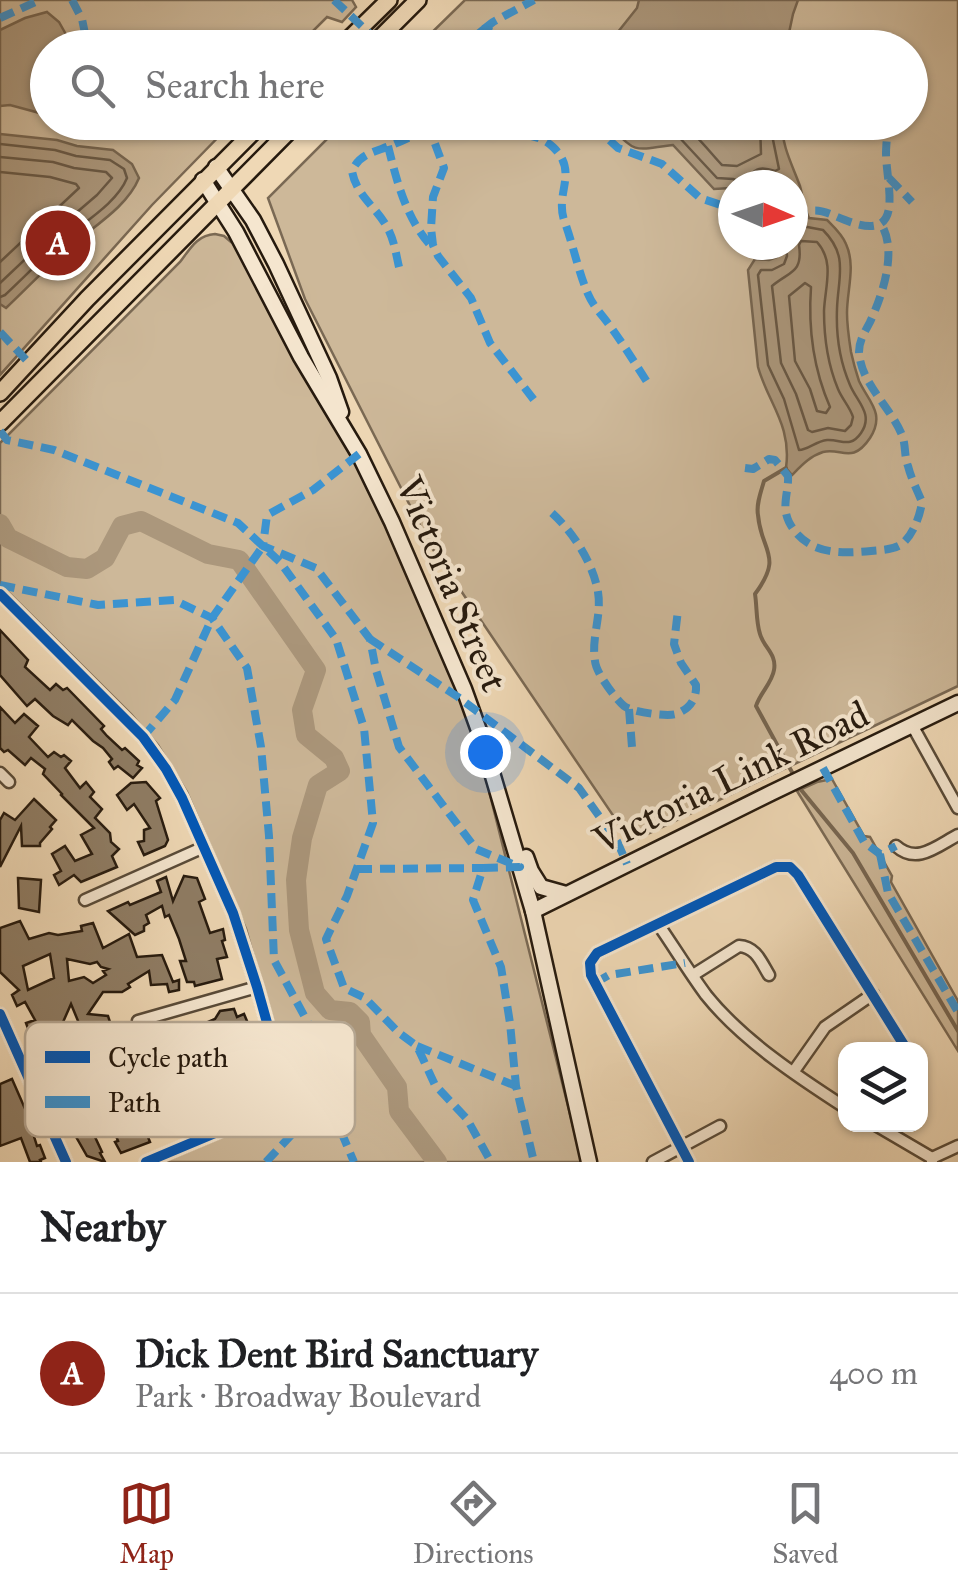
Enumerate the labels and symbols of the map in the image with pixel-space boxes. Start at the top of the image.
north arrow [718,170,808,260]
pin: A [26,206,90,280]
street label: Victoria Street [386,469,518,698]
street label: Victoria Link Road [585,691,876,864]
your location [460,727,511,778]
legend [25,1022,355,1137]
text: Cycle path [108,1040,229,1075]
text: Path [108,1085,161,1120]

